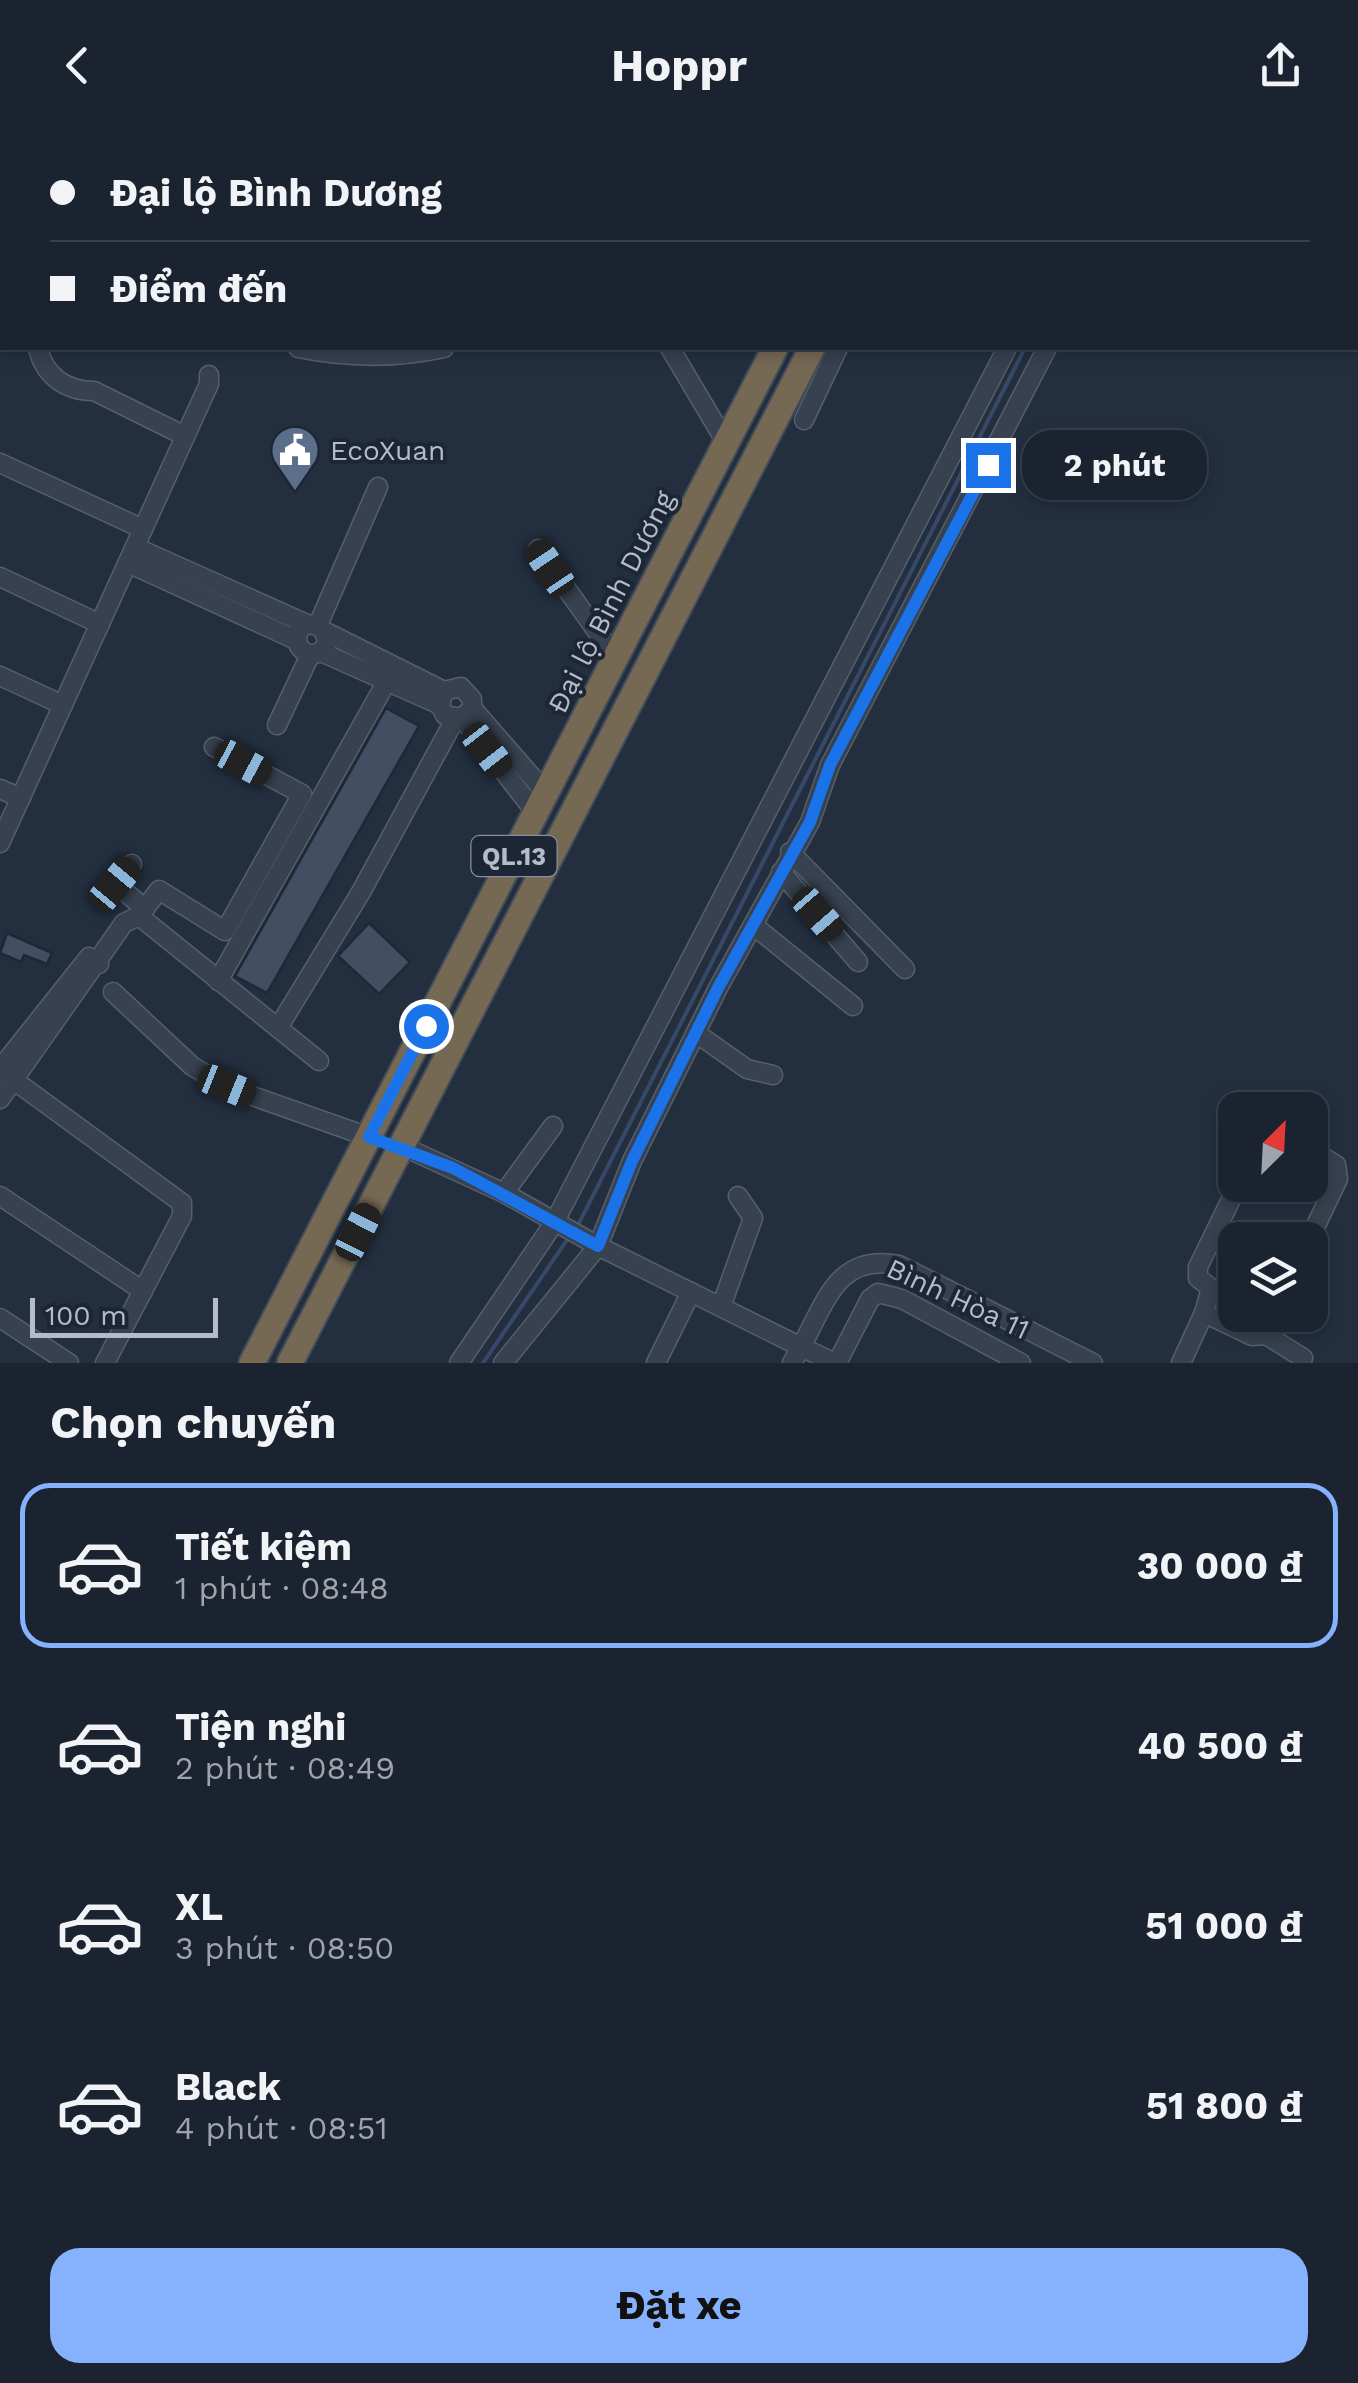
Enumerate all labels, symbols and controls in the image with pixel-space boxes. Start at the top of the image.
icon: back [50,38,105,93]
icon: share [1253,38,1308,93]
text: Hoppr [611,39,747,92]
text: Đại lộ Bình Dương [110,171,442,215]
text: Điểm đến [110,267,287,311]
public building icon: EcoXuan [269,424,321,492]
callout: 2 phút [1023,430,1208,500]
place label: EcoXuan [330,434,445,467]
route end [966,443,1011,488]
text: 2 phút [1064,446,1165,484]
street label: Đại lộ Bình Dương [541,485,681,719]
car [521,535,579,601]
car [457,717,517,783]
car [209,736,277,790]
road number: QL.13 [472,836,556,876]
car [84,851,146,917]
car [787,882,849,946]
route start [404,1004,449,1049]
car [194,1061,260,1111]
north arrow [1218,1092,1328,1202]
map controls [1218,1092,1328,1332]
car [331,1198,385,1266]
button: layers [1218,1222,1328,1332]
street label: Bình Hòa 11 [882,1252,1034,1346]
scale bar [30,1293,218,1338]
text: 100 m [45,1299,127,1332]
text: Chọn chuyến [50,1396,336,1449]
icon: car [55,1521,145,1611]
text: Tiết kiệm [175,1525,352,1569]
text: 30 000 ₫ [1137,1544,1303,1588]
text: 1 phút · 08:48 [175,1569,389,1607]
icon: car [55,1701,145,1791]
text: Tiện nghi [175,1705,346,1749]
text: 40 500 ₫ [1137,1724,1303,1768]
text: 2 phút · 08:49 [175,1749,395,1787]
icon: car [55,1881,145,1971]
text: XL [175,1885,223,1929]
text: 51 000 ₫ [1145,1904,1303,1948]
text: 3 phút · 08:50 [175,1929,394,1967]
icon: car [55,2061,145,2151]
text: Black [175,2065,281,2109]
text: 51 800 ₫ [1146,2084,1303,2128]
text: 4 phút · 08:51 [175,2109,388,2147]
button: Đặt xe [50,2248,1308,2363]

